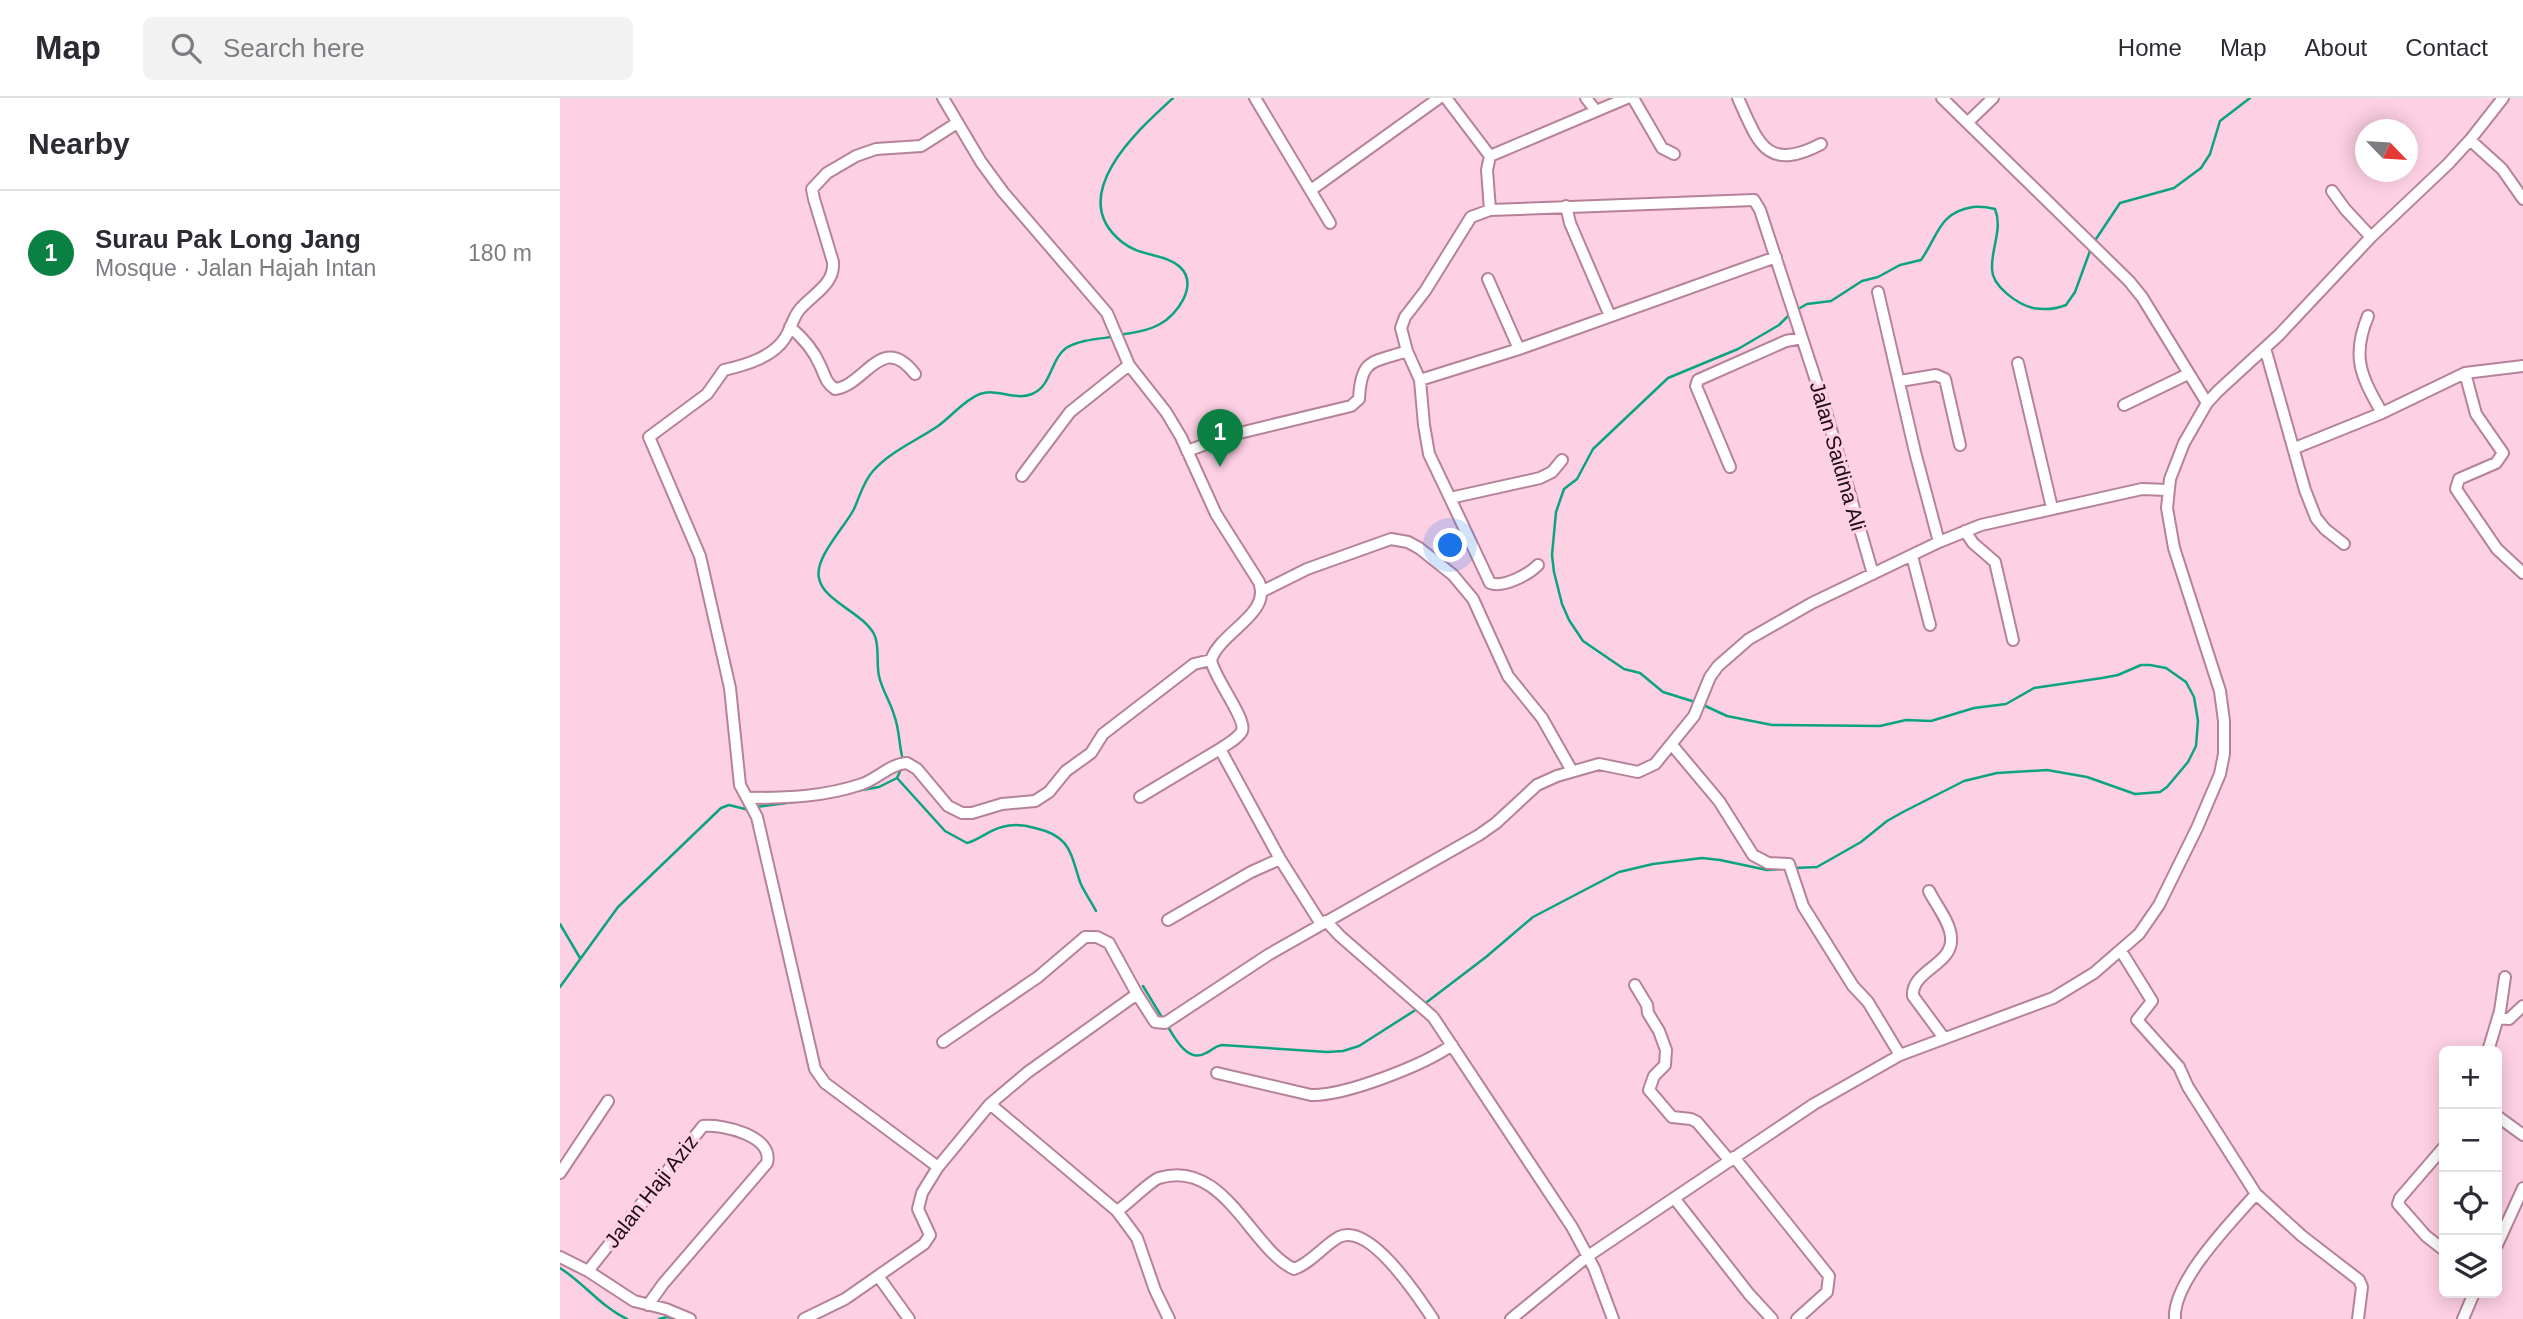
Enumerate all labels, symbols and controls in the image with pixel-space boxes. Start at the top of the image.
search box [143,17,633,80]
text: Map [35,29,101,66]
icon: search [167,29,205,67]
text: Search here [223,33,365,63]
text: Home [2118,34,2182,61]
text: Map [2220,34,2267,61]
text: About [2305,34,2367,61]
text: Contact [2405,34,2488,61]
north arrow [2355,119,2418,182]
text: Nearby [28,127,130,160]
text: Surau Pak Long Jang [95,224,361,254]
text: 1 [45,240,57,266]
text: 180 m [468,240,532,266]
text: Mosque · Jalan Hajah Intan [95,255,376,281]
street label: Jalan Saidina Ali [1806,379,1870,533]
pin: 1 [1197,409,1243,467]
your location [1433,528,1467,562]
map controls [2439,1046,2502,1298]
button: + [2439,1046,2502,1109]
button: − [2439,1109,2502,1172]
street label: Jalan Haji Aziz [600,1130,702,1252]
button: locate [2439,1172,2502,1235]
button: layers [2439,1235,2502,1298]

